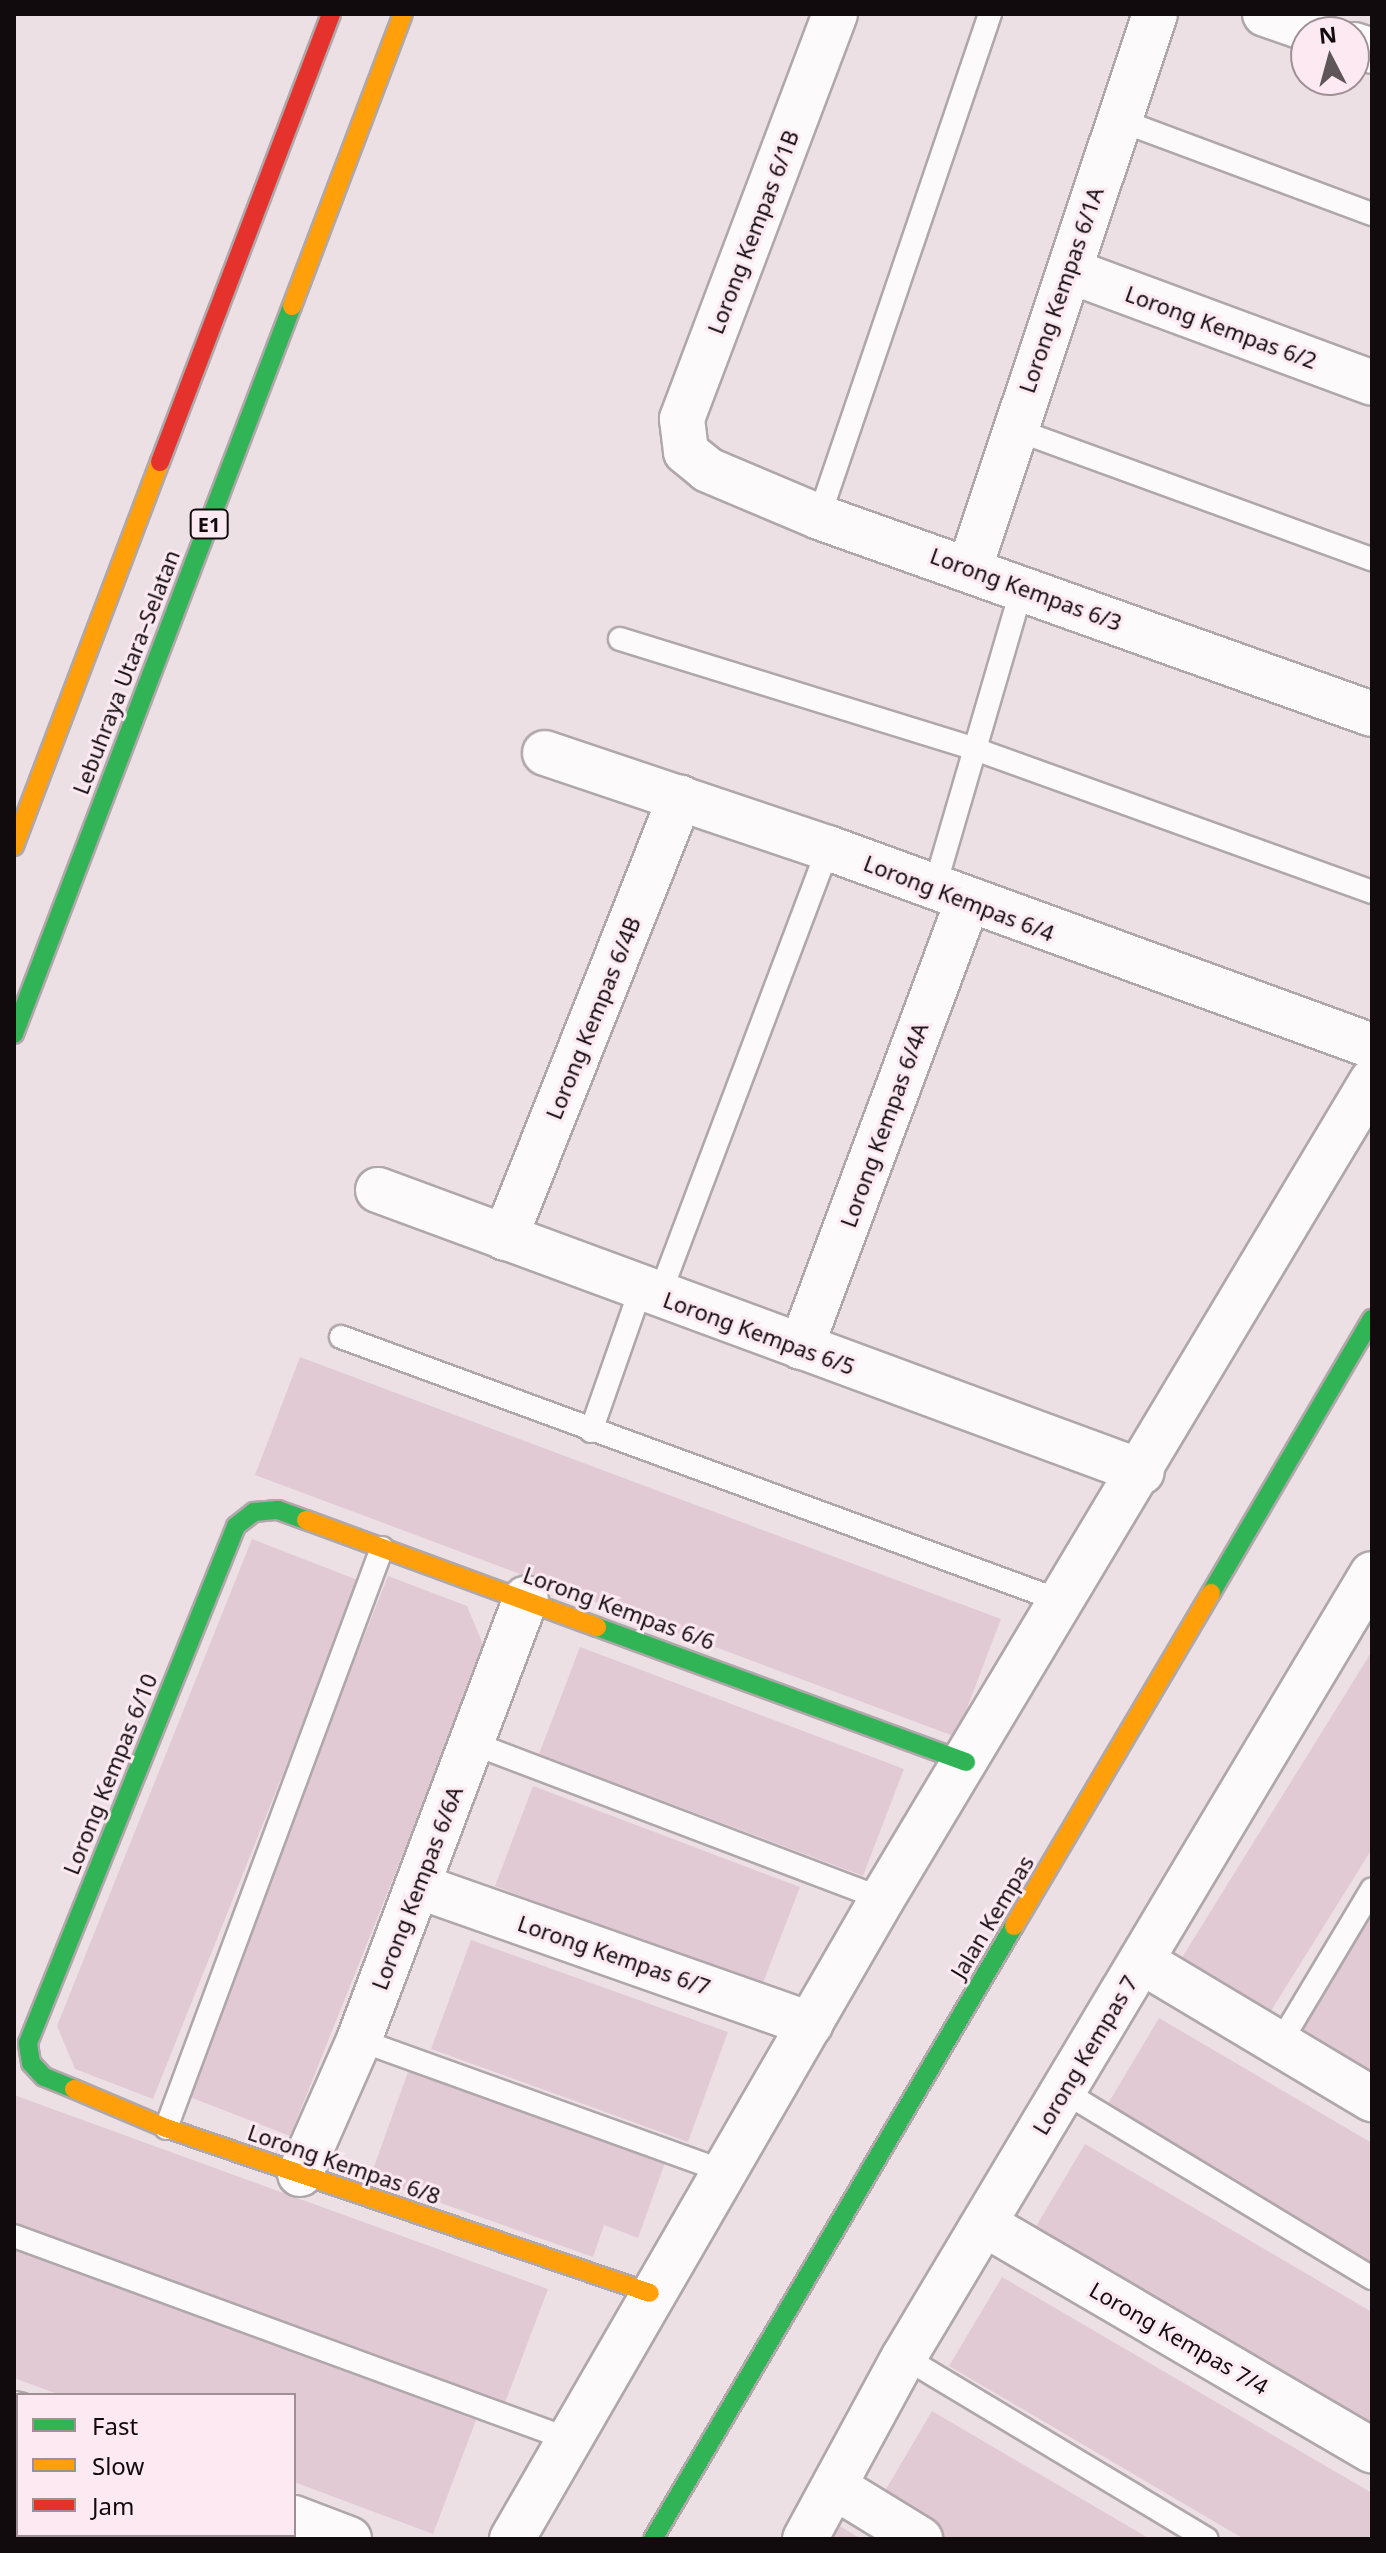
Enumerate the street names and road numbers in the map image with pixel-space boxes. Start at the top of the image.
street label: Lorong Kempas 6/1B [702,126,804,338]
street label: Lorong Kempas 6/1A [1013,184,1109,396]
street label: Lorong Kempas 6/2 [1122,280,1320,374]
road number: E1 [189,508,229,540]
street label: Lorong Kempas 6/3 [927,542,1125,636]
street label: Lebuhraya Utara–Selatan [67,546,185,798]
street label: Lorong Kempas 6/4 [860,850,1058,946]
street label: Lorong Kempas 6/4B [540,913,646,1123]
street label: Lorong Kempas 6/4A [835,1019,933,1231]
street label: Lorong Kempas 6/5 [660,1286,858,1380]
street label: Lorong Kempas 6/6 [520,1561,718,1655]
street label: Lorong Kempas 6/10 [58,1670,162,1878]
street label: Lorong Kempas 6/6A [366,1783,468,1993]
street label: Jalan Kempas [945,1851,1039,1983]
street label: Lorong Kempas 6/7 [514,1910,714,2000]
street label: Lorong Kempas 7 [1027,1971,1143,2139]
street label: Lorong Kempas 6/8 [244,2119,444,2209]
street label: Lorong Kempas 7/4 [1085,2276,1273,2400]

